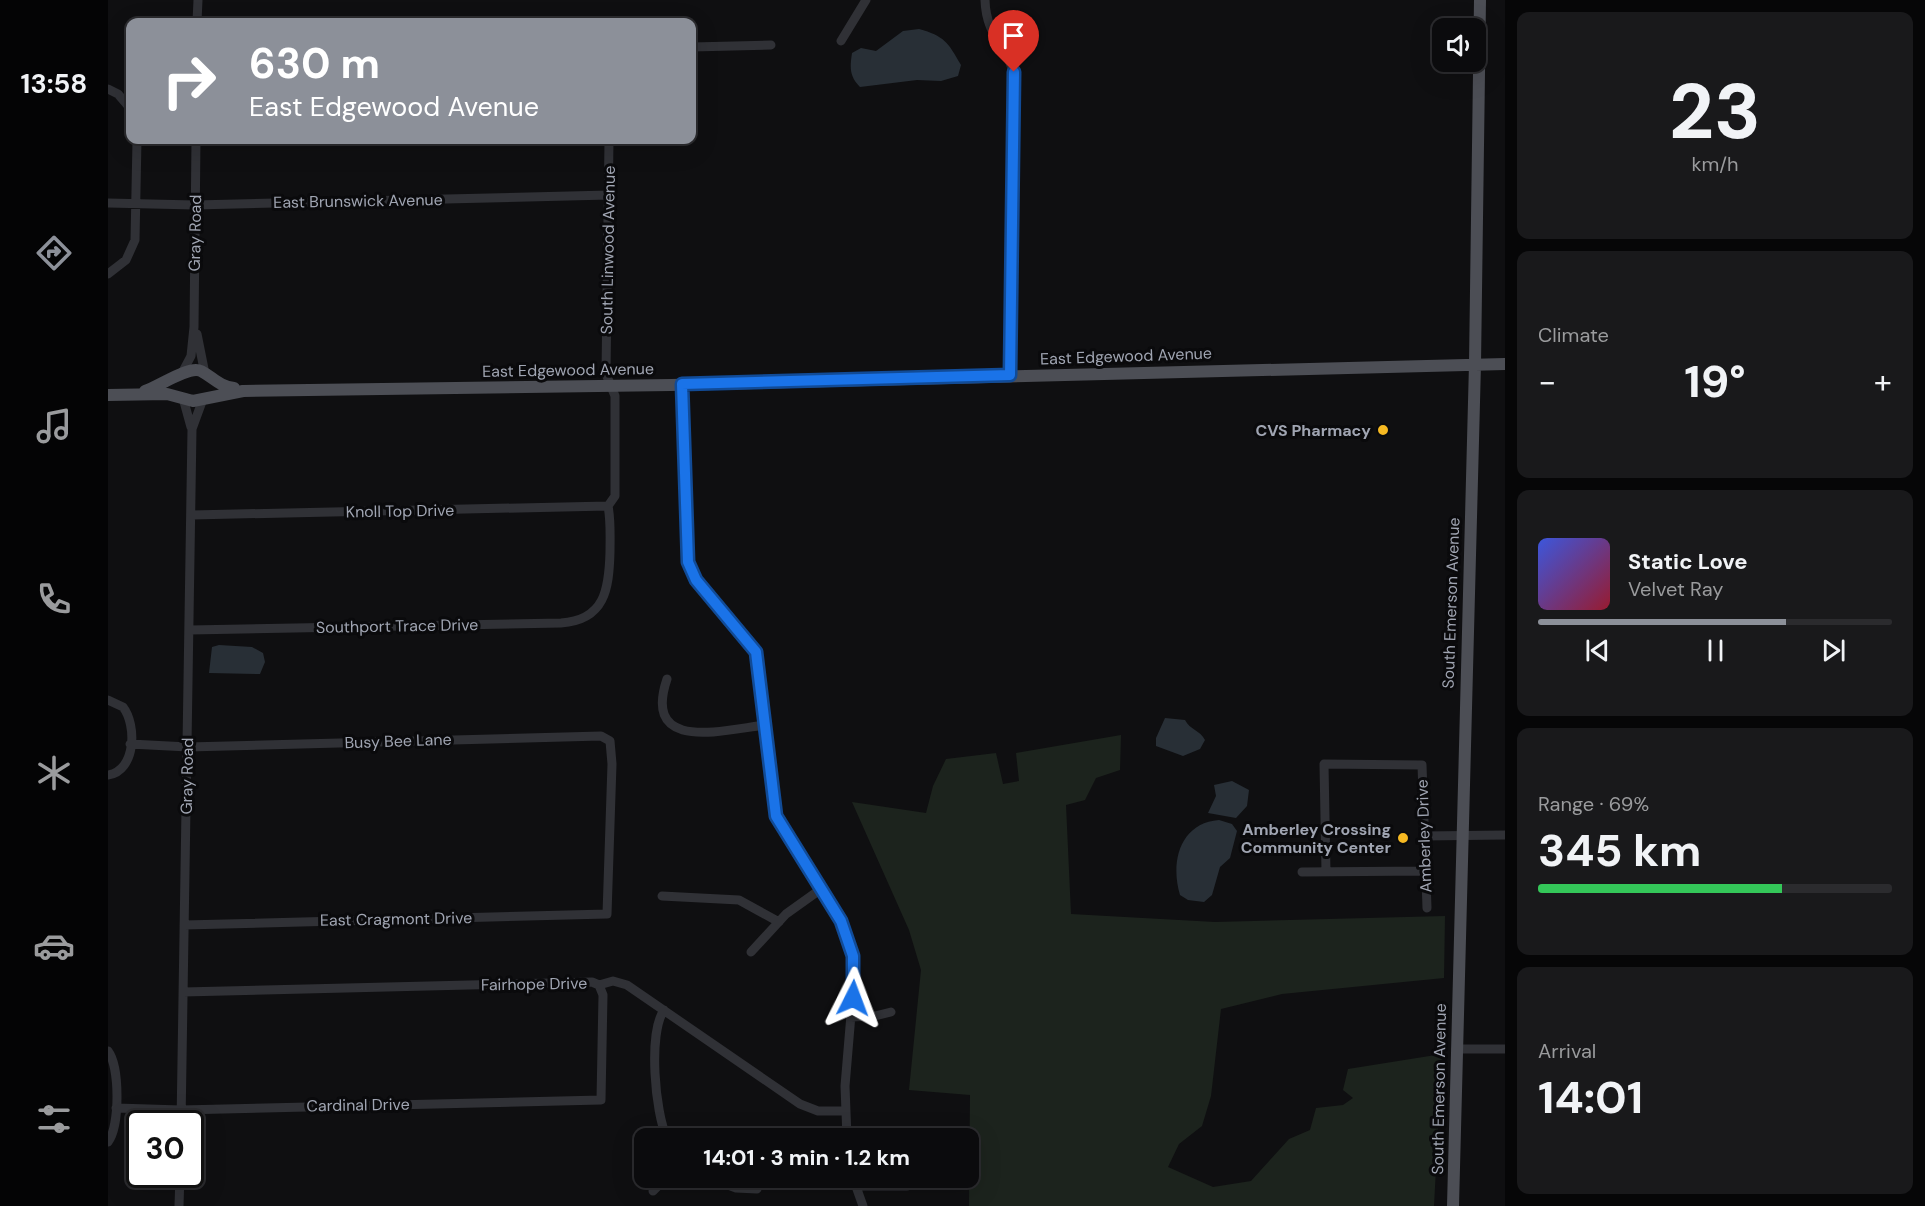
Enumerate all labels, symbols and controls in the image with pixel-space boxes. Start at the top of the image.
pin [988,10,1039,72]
map controls [1432,18,1486,72]
button: sound [1432,18,1486,72]
icon: arrive [997,19,1030,52]
text: 630 m [249,36,380,91]
icon: right [150,42,228,120]
text: 23 [1669,61,1761,162]
text: 13:58 [21,66,87,101]
text: East Edgewood Avenue [249,89,539,124]
text: km/h [1691,151,1739,177]
street label: South Linwood Avenue [596,165,620,335]
street label: East Brunswick Avenue [273,189,443,213]
street label: Gray Road [184,194,206,272]
icon: directions [33,232,75,274]
text: Climate [1538,322,1609,348]
street label: East Edgewood Avenue [1040,343,1212,369]
text: 19° [1684,352,1746,411]
street label: East Edgewood Avenue [482,358,654,382]
text: − [1538,360,1556,403]
text: + [1874,360,1892,403]
icon: music [33,405,75,447]
place label: CVS Pharmacy [1256,420,1371,441]
marker: CVS Pharmacy [1376,423,1390,437]
street label: Knoll Top Drive [346,500,454,522]
street label: South Emerson Avenue [1438,517,1464,689]
text: Static Love [1628,547,1748,576]
text: Velvet Ray [1628,576,1723,602]
icon: phone [33,578,75,620]
street label: Southport Trace Drive [316,614,478,638]
icon: previous [1581,634,1614,667]
icon: pause [1699,634,1732,667]
icon: next [1817,634,1850,667]
street label: Busy Bee Lane [344,729,452,753]
street label: Gray Road [176,737,198,815]
icon: climate [33,752,75,794]
street label: Amberley Drive [1412,779,1436,893]
text: Range · 69% [1538,791,1649,817]
place label: Amberley Crossing Community Center [1241,819,1391,858]
text: 345 km [1538,821,1701,880]
marker: Amberley Crossing Community Center [1396,831,1410,845]
street label: East Cragmont Drive [320,907,472,931]
icon: car [33,925,75,967]
position arrow [821,966,885,1030]
street label: Fairhope Drive [481,973,587,995]
street label: South Emerson Avenue [1427,1003,1451,1175]
text: Arrival [1538,1038,1596,1064]
text: 14:01 [1538,1068,1643,1127]
street label: Cardinal Drive [306,1094,410,1116]
icon: filters [33,1098,75,1140]
speed limit sign: 30 [126,1110,204,1188]
text: 14:01 · 3 min · 1.2 km [703,1143,910,1172]

